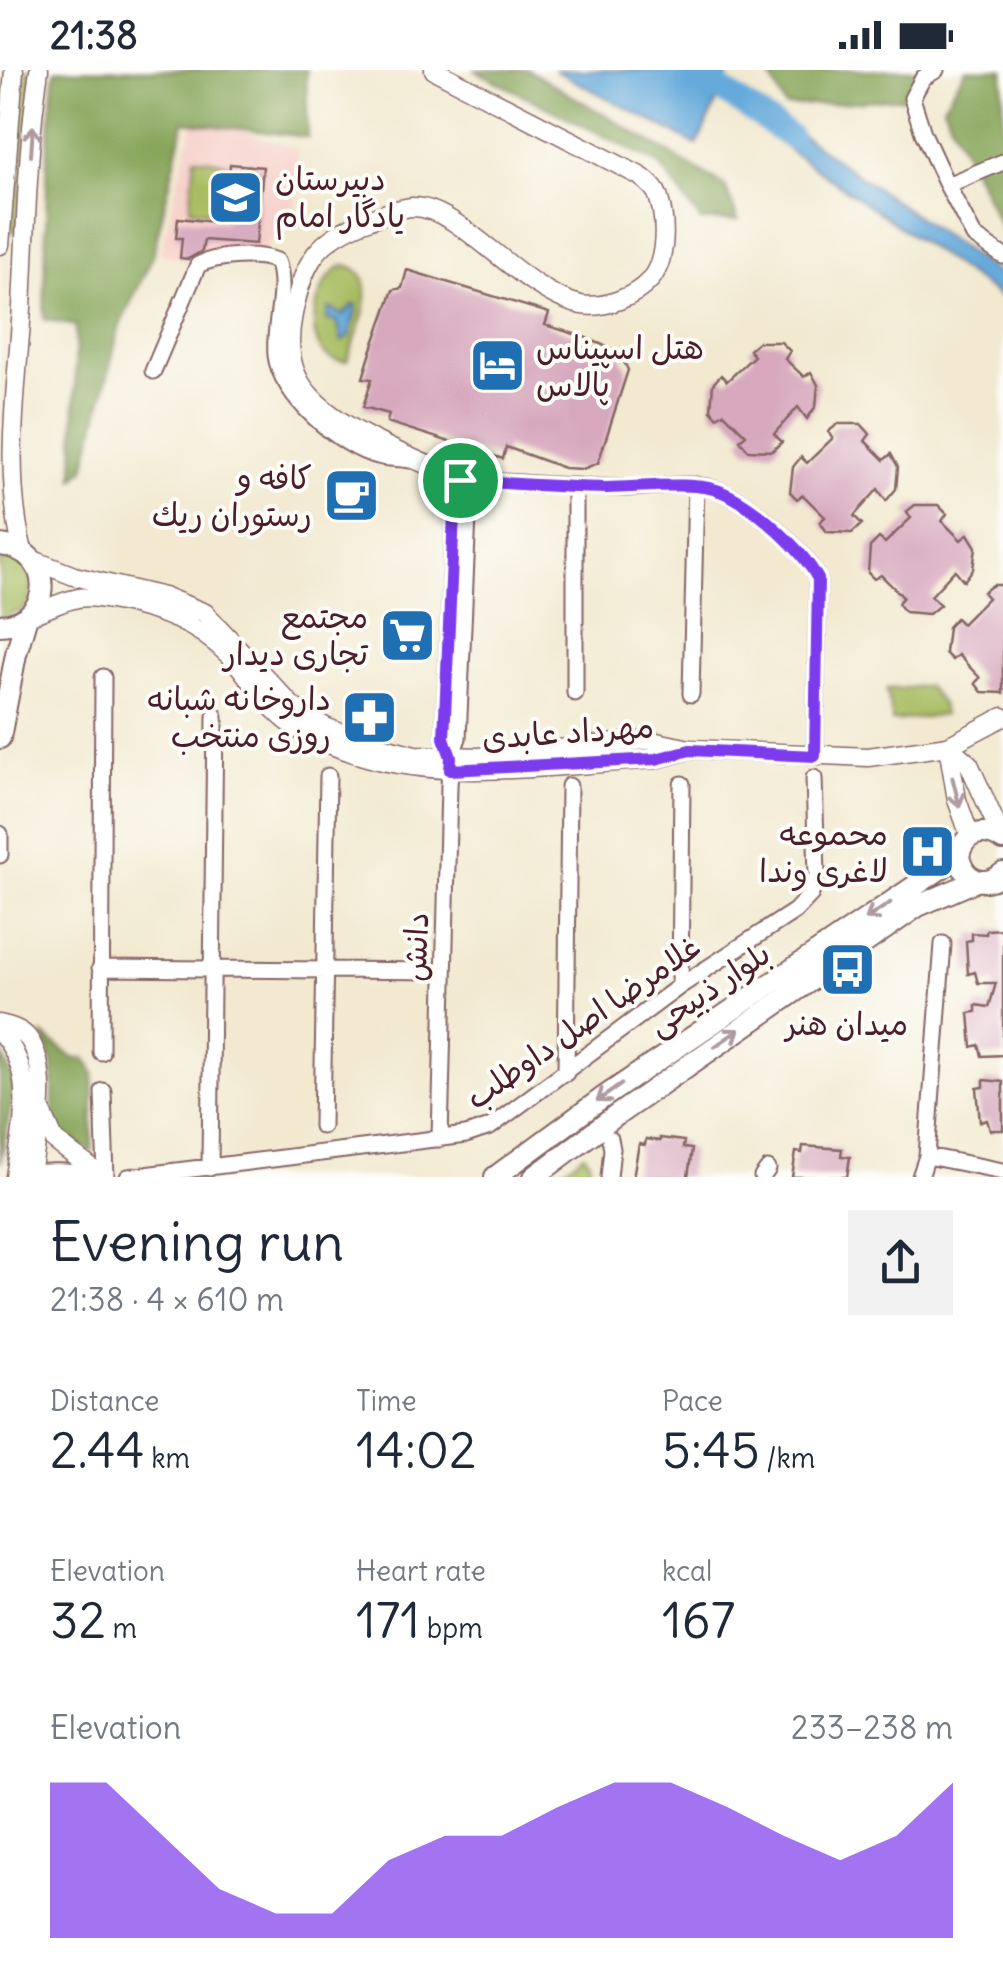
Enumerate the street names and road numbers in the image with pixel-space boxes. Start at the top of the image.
street label: مهرداد عابدی [481,705,655,758]
street label: دانش [394,912,437,982]
street label: غلامرضا اصل داوطلب [458,925,708,1118]
street label: بلوار ذبیحی [640,933,778,1045]

